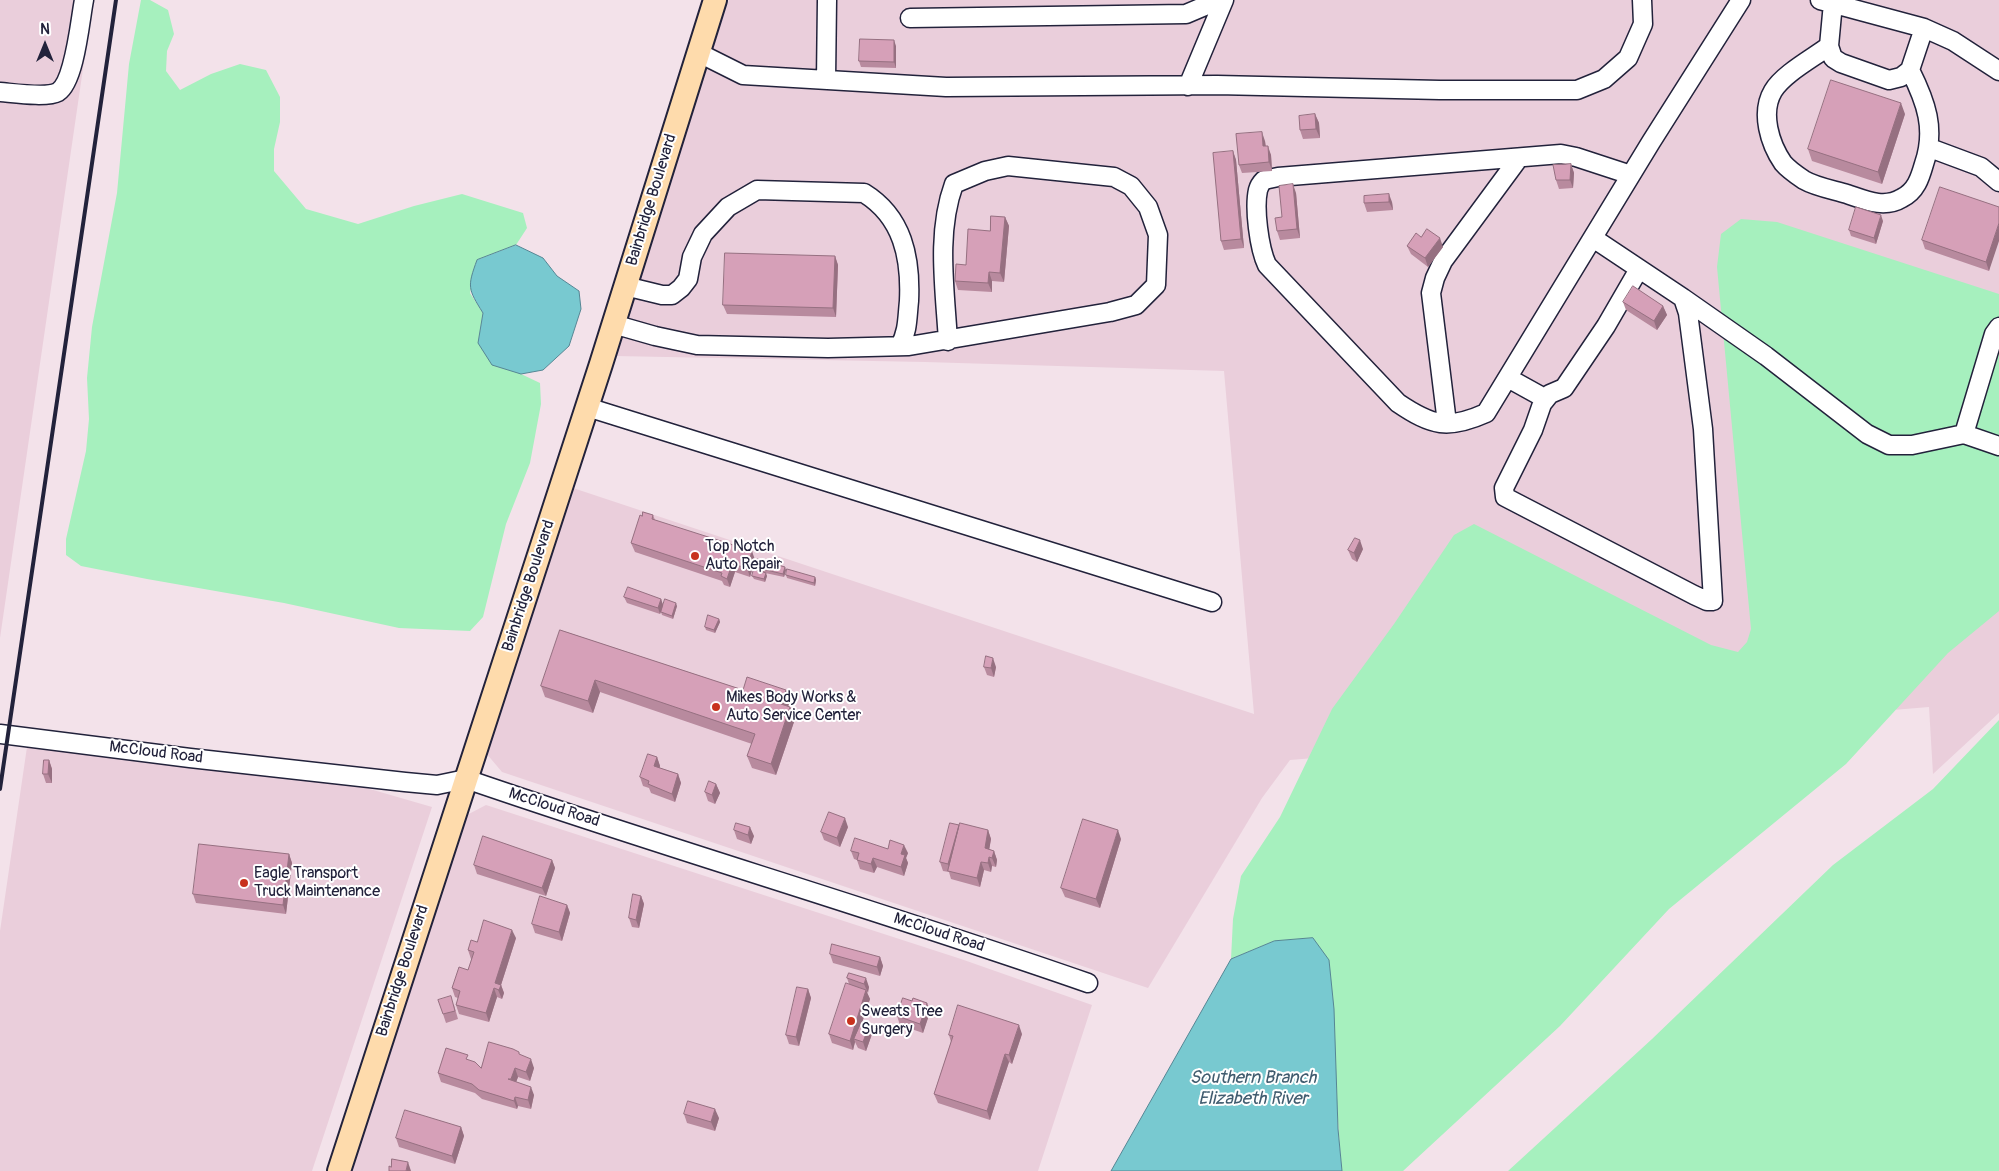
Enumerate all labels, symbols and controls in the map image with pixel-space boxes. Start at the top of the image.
north arrow [20,20,70,70]
text: N [40,21,50,38]
street label: Bainbridge Boulevard [623,132,681,268]
street label: Bainbridge Boulevard [499,518,559,654]
place label: Top Notch Auto Repair [705,537,782,575]
marker: Top Notch Auto Repair [689,550,701,562]
place label: Mikes Body Works & Auto Service Center [726,688,861,726]
marker: Mikes Body Works & Auto Service Center [710,701,722,713]
street label: McCloud Road [108,738,204,768]
street label: McCloud Road [506,784,602,832]
place label: Eagle Transport Truck Maintenance [254,864,380,902]
marker: Eagle Transport Truck Maintenance [238,877,250,889]
street label: Bainbridge Boulevard [373,903,433,1039]
street label: McCloud Road [891,909,987,957]
place label: Sweats Tree Surgery [861,1002,943,1040]
marker: Sweats Tree Surgery [845,1015,857,1027]
water label: Southern Branch Elizabeth River [1190,1067,1316,1110]

